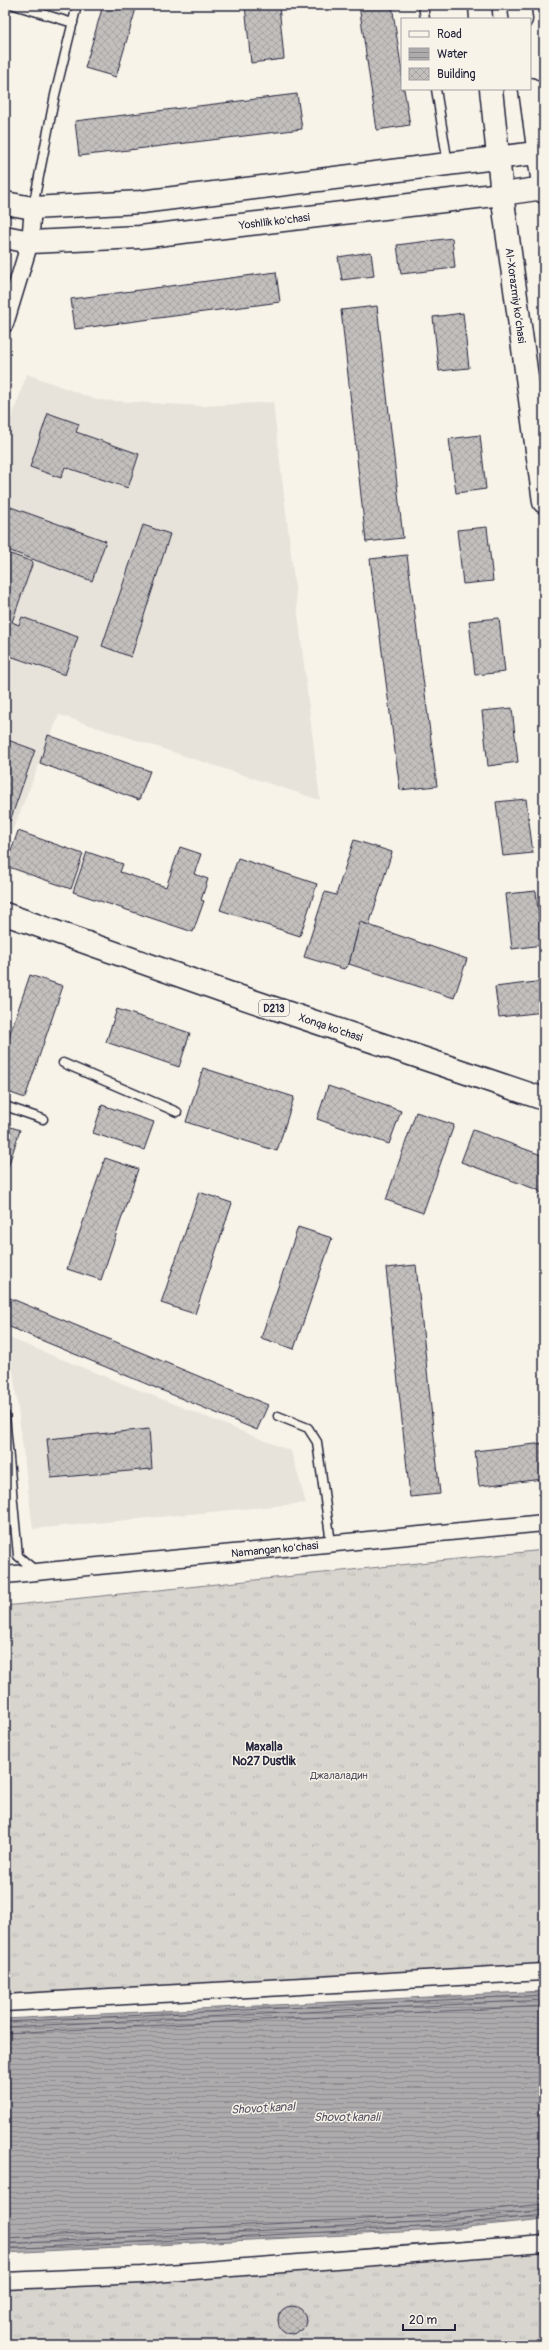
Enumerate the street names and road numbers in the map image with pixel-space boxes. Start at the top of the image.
street label: Yoshllik ko'chasi [237,211,311,232]
street label: Al-Xorazmiy ko’chasi [502,247,528,344]
road number: D213 [259,1000,289,1016]
street label: Xonqa ko'chasi [297,1011,364,1045]
street label: Namangan ko'chasi [230,1539,319,1560]

